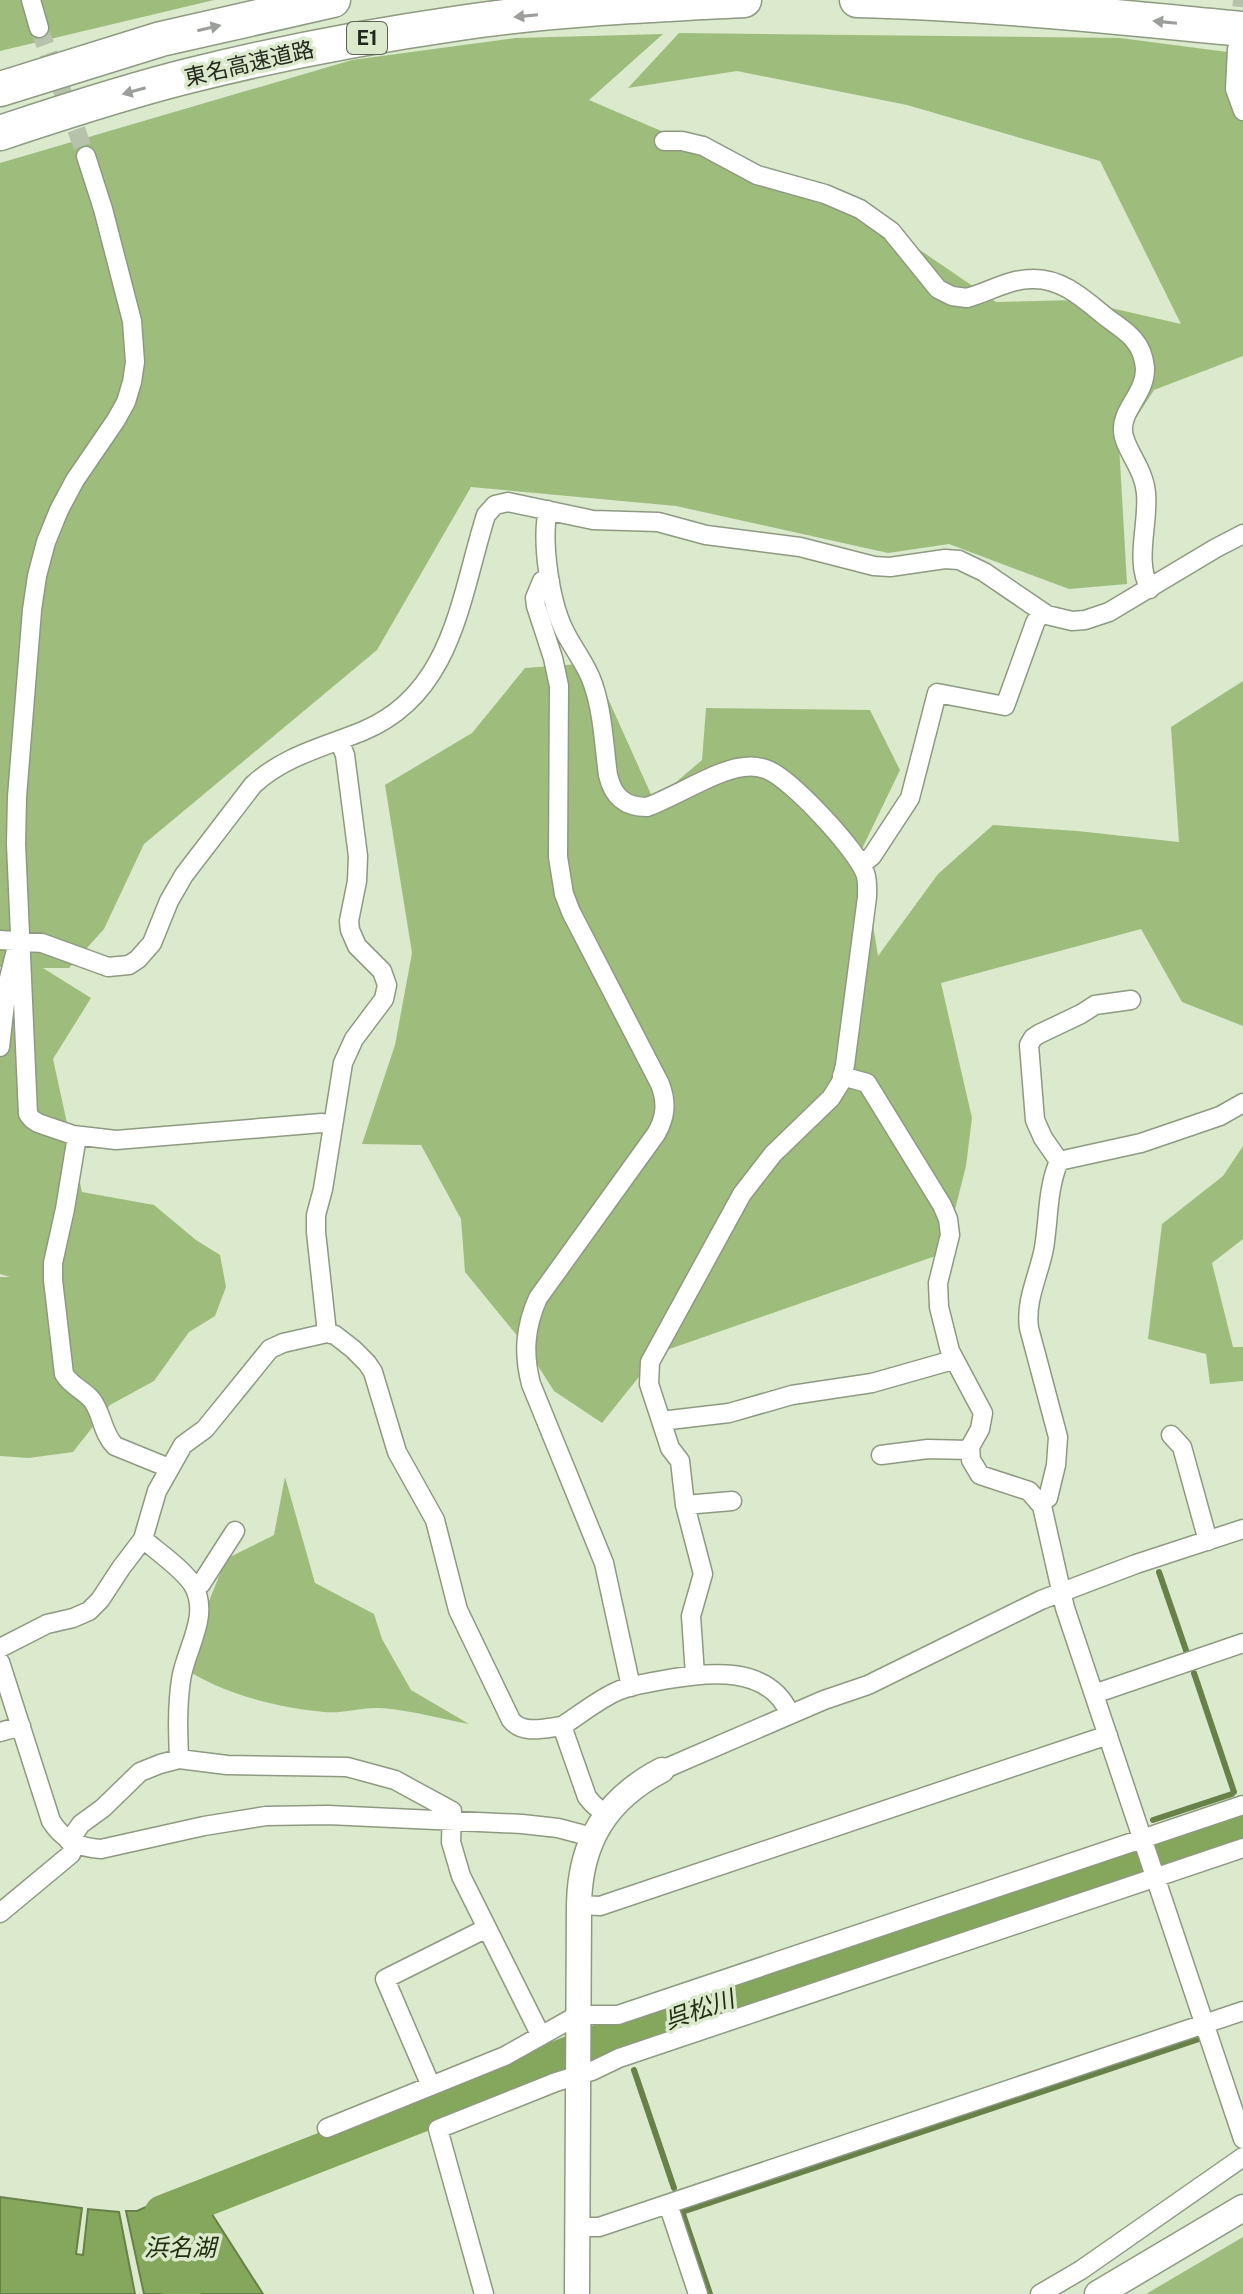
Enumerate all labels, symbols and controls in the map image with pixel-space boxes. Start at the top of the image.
one-way arrow [513,9,538,22]
one-way arrow [1152,15,1177,28]
one-way arrow [197,21,222,34]
road number: E1 [347,22,387,54]
street label: 東名高速道路 [182,35,316,91]
one-way arrow [122,86,147,98]
water label: 呉松川 [660,1983,740,2034]
water label: 浜名湖 [144,2233,220,2261]

